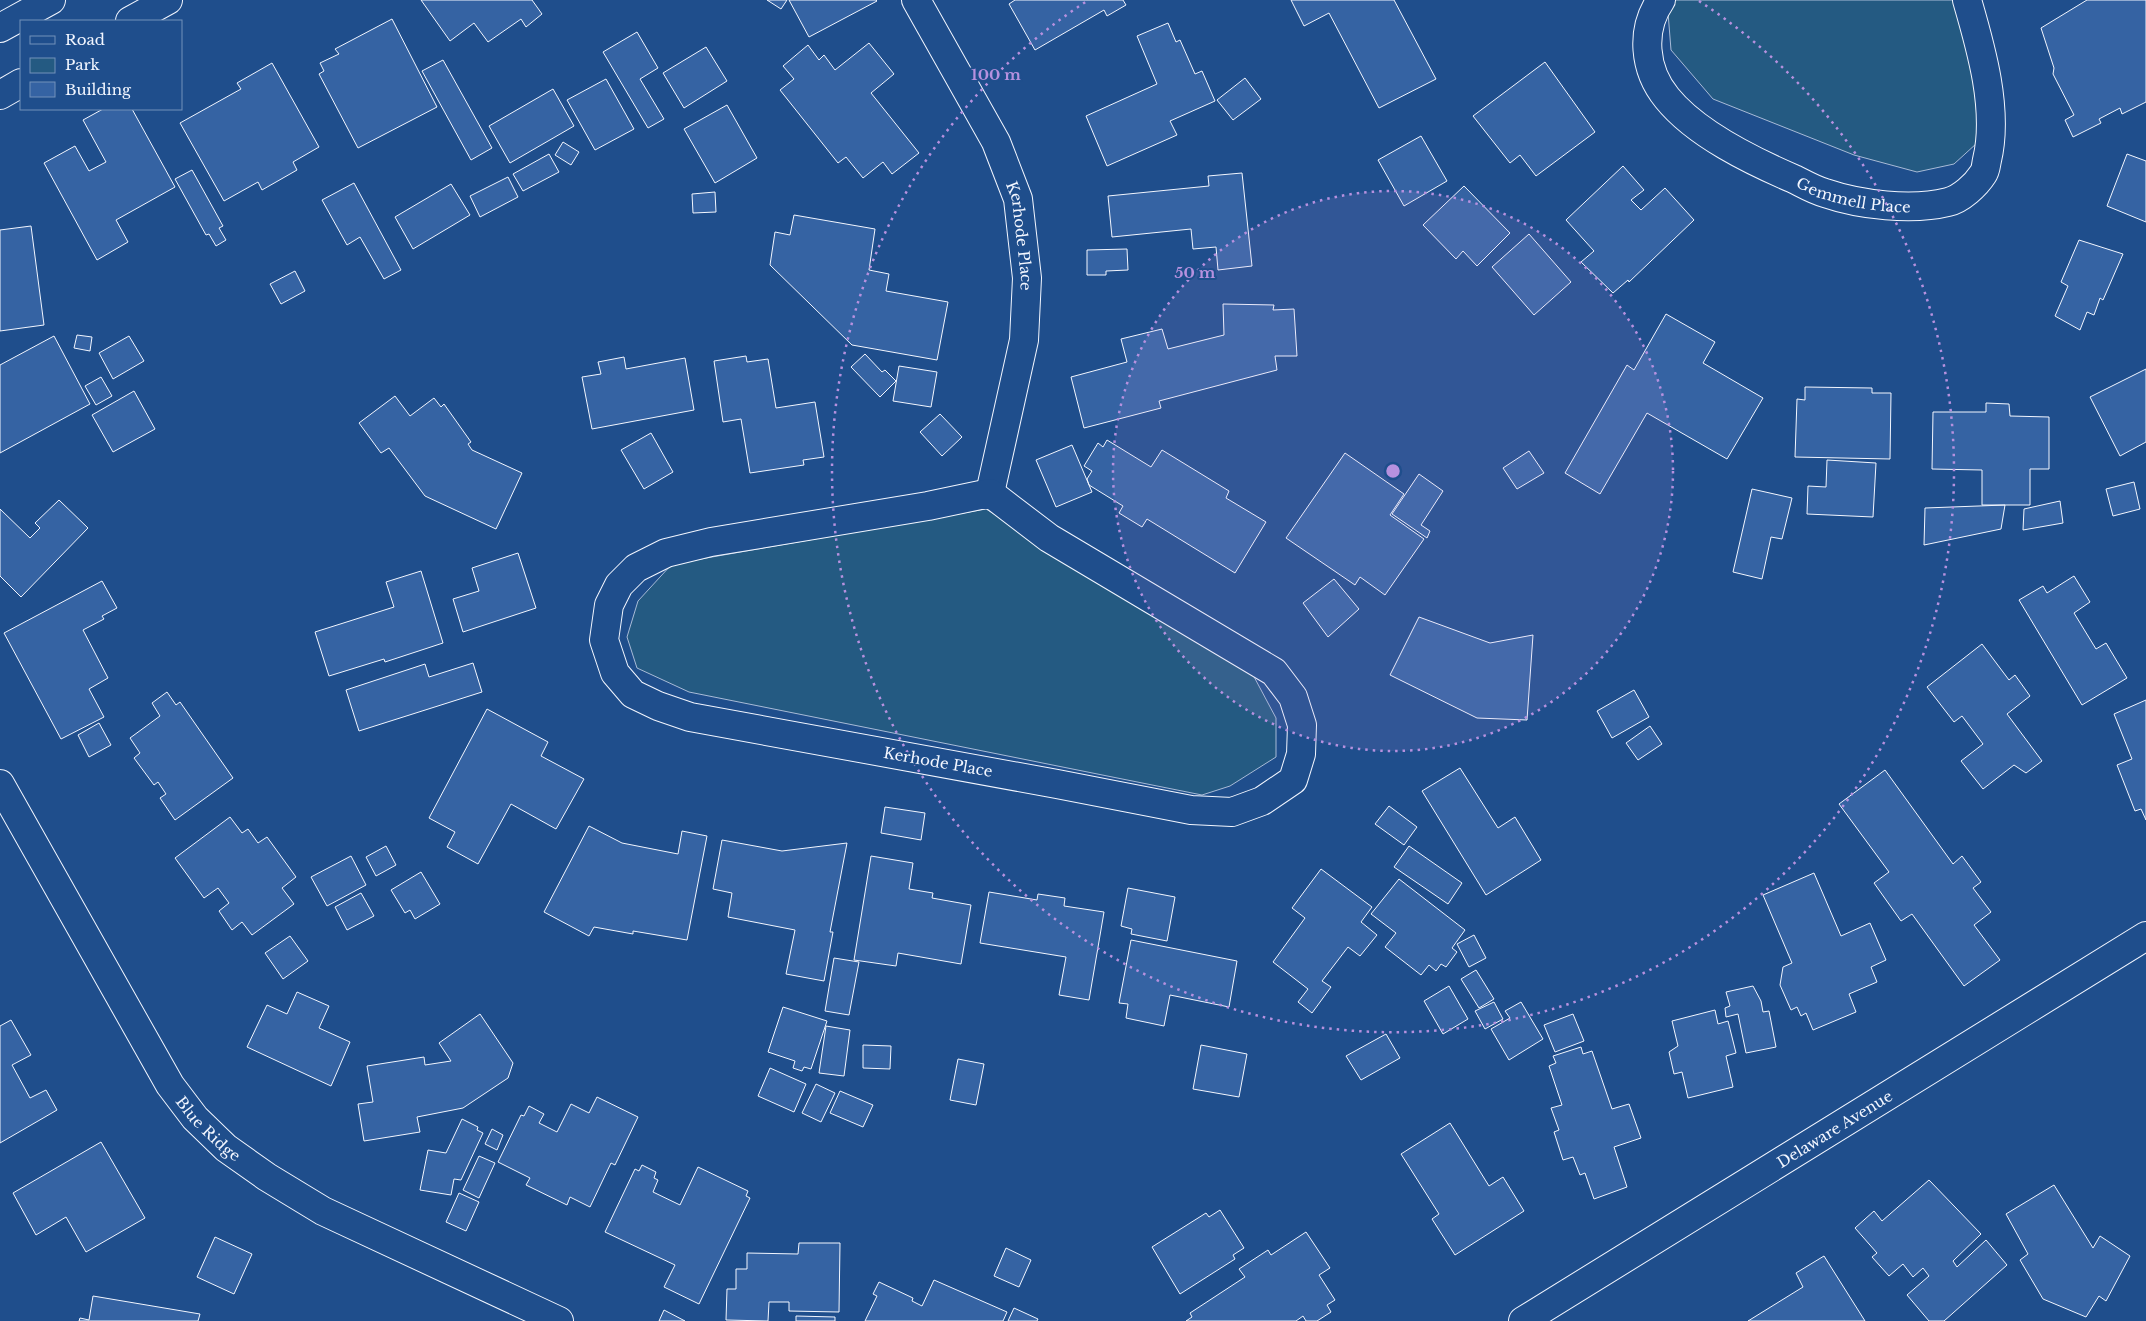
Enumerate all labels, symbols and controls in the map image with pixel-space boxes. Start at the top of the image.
legend [20,20,182,110]
text: Road [65,30,105,49]
text: Park [65,55,101,74]
text: 100 m [971,65,1021,84]
text: Building [65,80,132,99]
street label: Gemmell Place [1793,173,1911,216]
street label: Kerhode Place [1003,178,1037,291]
text: 50 m [1175,263,1216,282]
centre of rings [1384,462,1402,480]
street label: Kerhode Place [882,743,994,781]
street label: Delaware Avenue [1773,1086,1896,1171]
street label: Blue Ridge [172,1092,244,1165]

